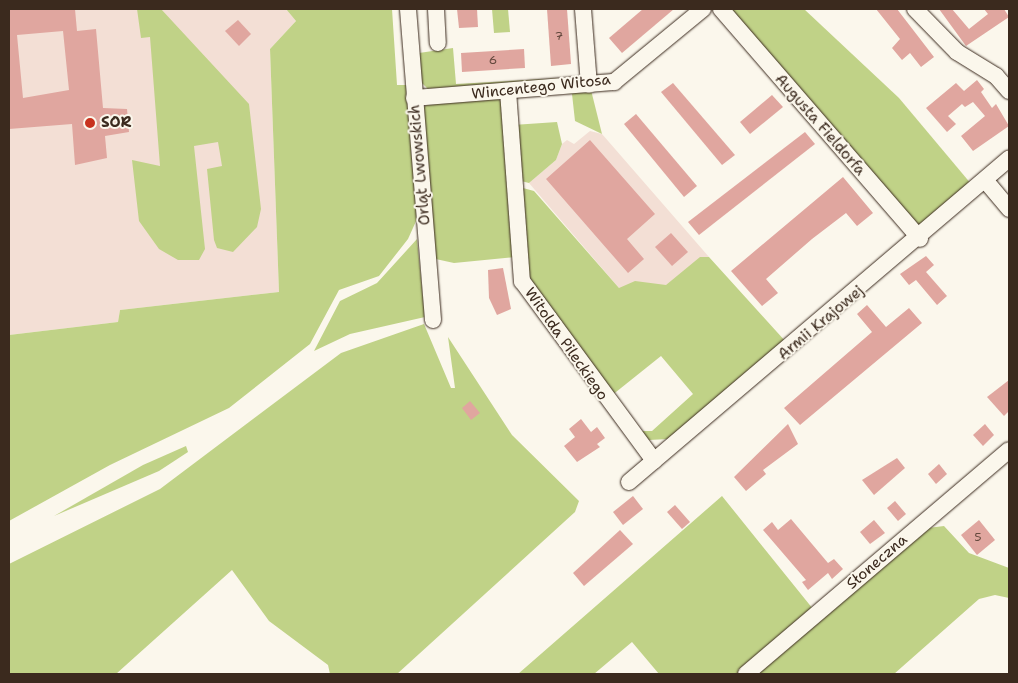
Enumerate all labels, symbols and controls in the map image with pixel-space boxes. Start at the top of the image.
house number: 7 [555,30,563,44]
house number: 6 [489,54,497,68]
street label: Wincentego Witosa [471,71,611,103]
street label: Augusta Fieldorfa [771,71,869,179]
street label: Orląt Lwowskich [406,104,434,226]
place label: SOR [101,114,131,132]
marker: SOR [83,116,97,130]
street label: Armii Krajowej [775,282,867,364]
street label: Witolda Pileckiego [520,284,612,404]
street label: Słoneczna [843,531,911,593]
house number: 5 [974,531,982,545]

